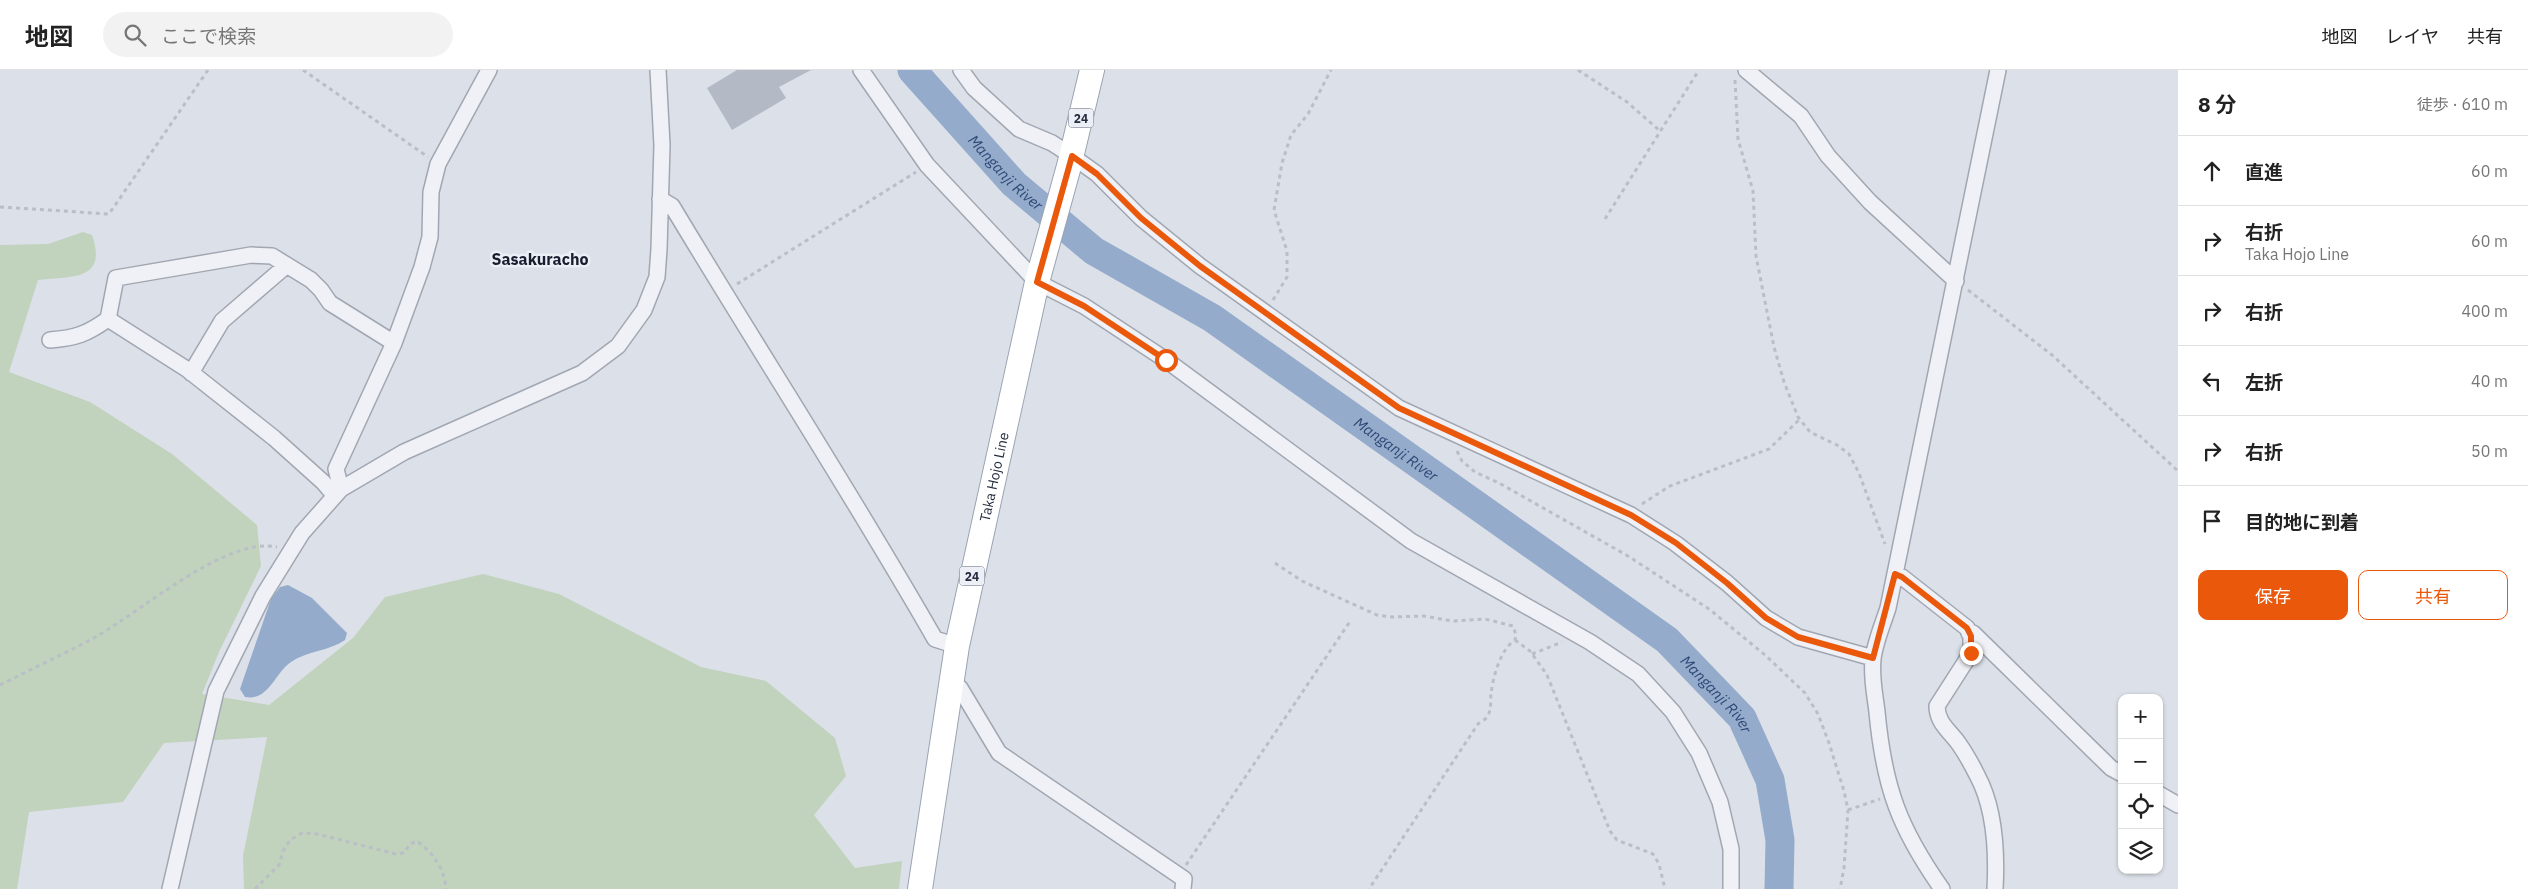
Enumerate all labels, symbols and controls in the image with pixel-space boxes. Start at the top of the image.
search box [103,12,453,57]
text: 地図 [25,20,73,52]
icon: search [121,21,149,49]
text: ここで検索 [161,24,256,48]
text: 地図 [2322,25,2358,48]
text: レイヤ [2386,25,2439,48]
text: 共有 [2467,25,2503,48]
text: 8 分 [2198,90,2237,118]
text: 徒歩 · 610 m [2417,94,2508,114]
road number: 24 [1068,108,1094,128]
water label: Manganji River [965,130,1048,214]
icon: ahead [2198,157,2226,185]
text: 直進 [2245,160,2283,184]
text: 60 m [2471,161,2508,181]
text: 右折 [2245,220,2283,244]
icon: right [2198,227,2226,255]
text: 60 m [2471,231,2508,251]
text: Taka Hojo Line [2245,244,2349,264]
district label: Sasakuracho [491,249,589,269]
icon: right [2198,297,2226,325]
text: 右折 [2245,300,2283,324]
text: 400 m [2461,301,2508,321]
route start [1155,349,1178,372]
icon: left [2198,367,2226,395]
text: 左折 [2245,370,2283,394]
text: 40 m [2471,371,2508,391]
water label: Manganji River [1351,412,1443,485]
street label: Taka Hojo Line [976,430,1013,523]
icon: right [2198,437,2226,465]
text: 右折 [2245,440,2283,464]
text: 50 m [2471,441,2508,461]
icon: arrive [2198,507,2226,535]
text: 目的地に到着 [2245,510,2359,534]
road number: 24 [960,566,984,586]
button: 保存 [2198,570,2348,620]
button: 共有 [2358,570,2508,620]
route end [1960,642,1983,665]
water label: Manganji River [1677,651,1757,736]
map controls [2118,694,2163,874]
button: + [2118,694,2163,739]
button: − [2118,739,2163,784]
button: locate [2118,784,2163,829]
button: layers [2118,829,2163,874]

